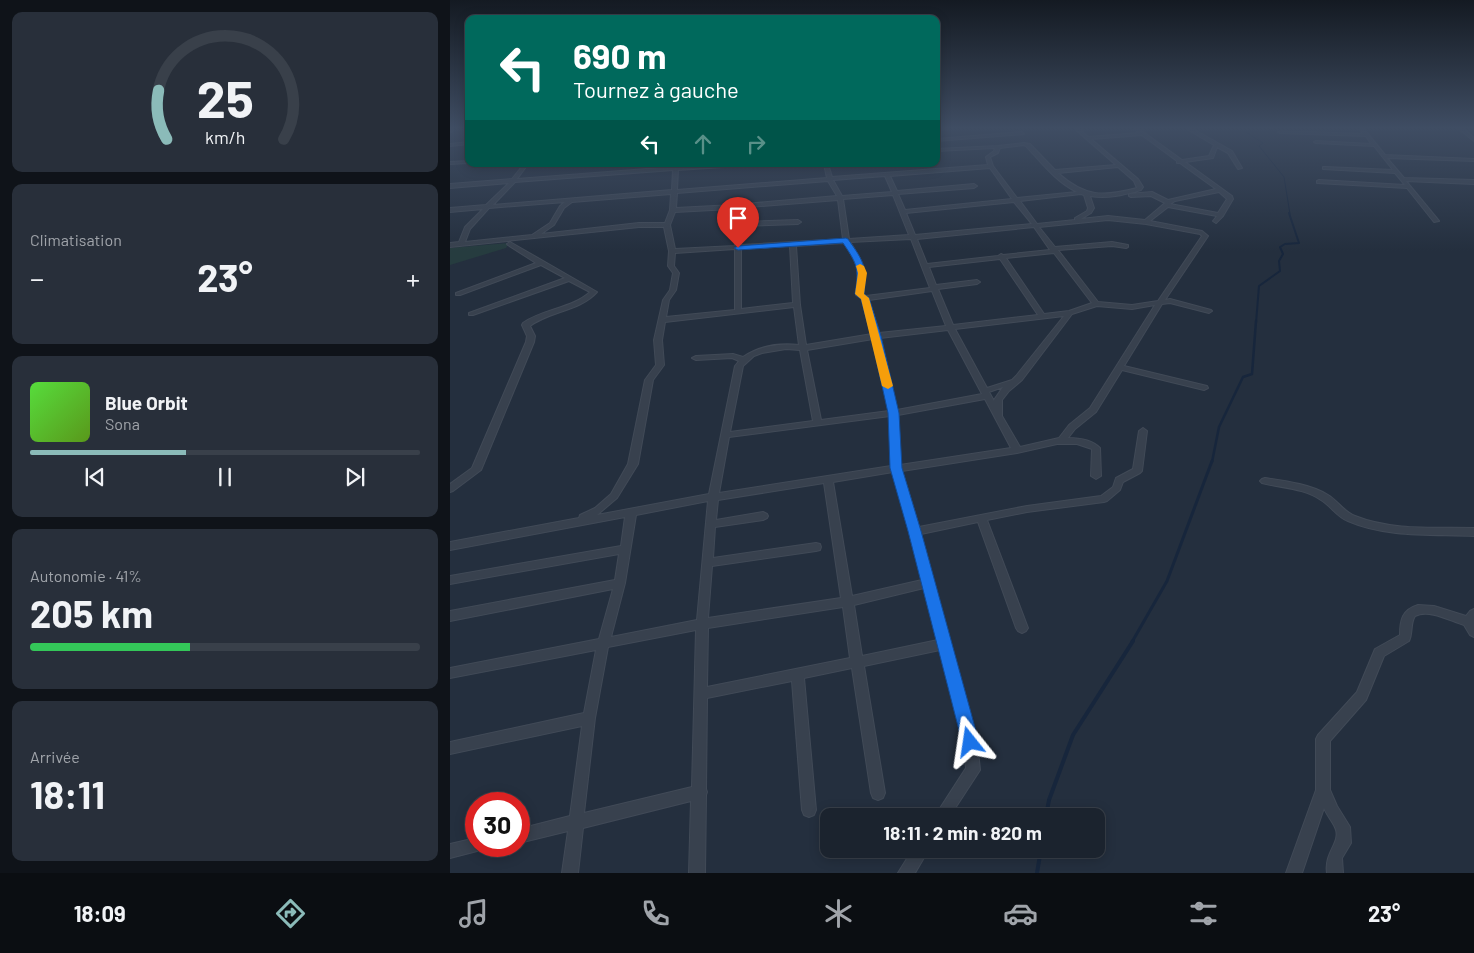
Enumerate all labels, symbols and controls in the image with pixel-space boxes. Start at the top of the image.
text: 690 m [573,34,667,76]
icon: left [490,35,555,100]
text: 25 [196,66,254,128]
text: Tournez à gauche [573,76,739,102]
text: km/h [205,126,245,148]
icon: left [636,130,664,158]
icon: ahead [689,130,717,158]
icon: right [742,130,770,158]
pin [717,197,759,248]
icon: arrive [724,204,752,232]
text: Climatisation [30,230,122,249]
text: 23° [197,254,253,300]
text: − [30,261,44,295]
text: + [406,261,420,295]
text: Blue Orbit [105,391,188,414]
text: Sona [105,414,140,433]
icon: previous [81,463,109,491]
icon: pause [211,463,239,491]
icon: next [341,463,369,491]
text: Autonomie · 41% [30,566,142,585]
text: 205 km [30,590,153,636]
position arrow [943,715,995,767]
text: Arrivée [30,747,80,766]
text: 18:11 [30,771,105,817]
speed limit sign: 30 [465,792,530,857]
text: 18:11 · 2 min · 820 m [883,821,1042,844]
icon: directions [273,896,308,931]
icon: music [456,896,491,931]
icon: phone [638,896,673,931]
icon: climate [821,896,856,931]
icon: car [1003,896,1038,931]
icon: filters [1186,896,1221,931]
text: 18:09 [74,900,126,926]
text: 23° [1368,900,1400,926]

